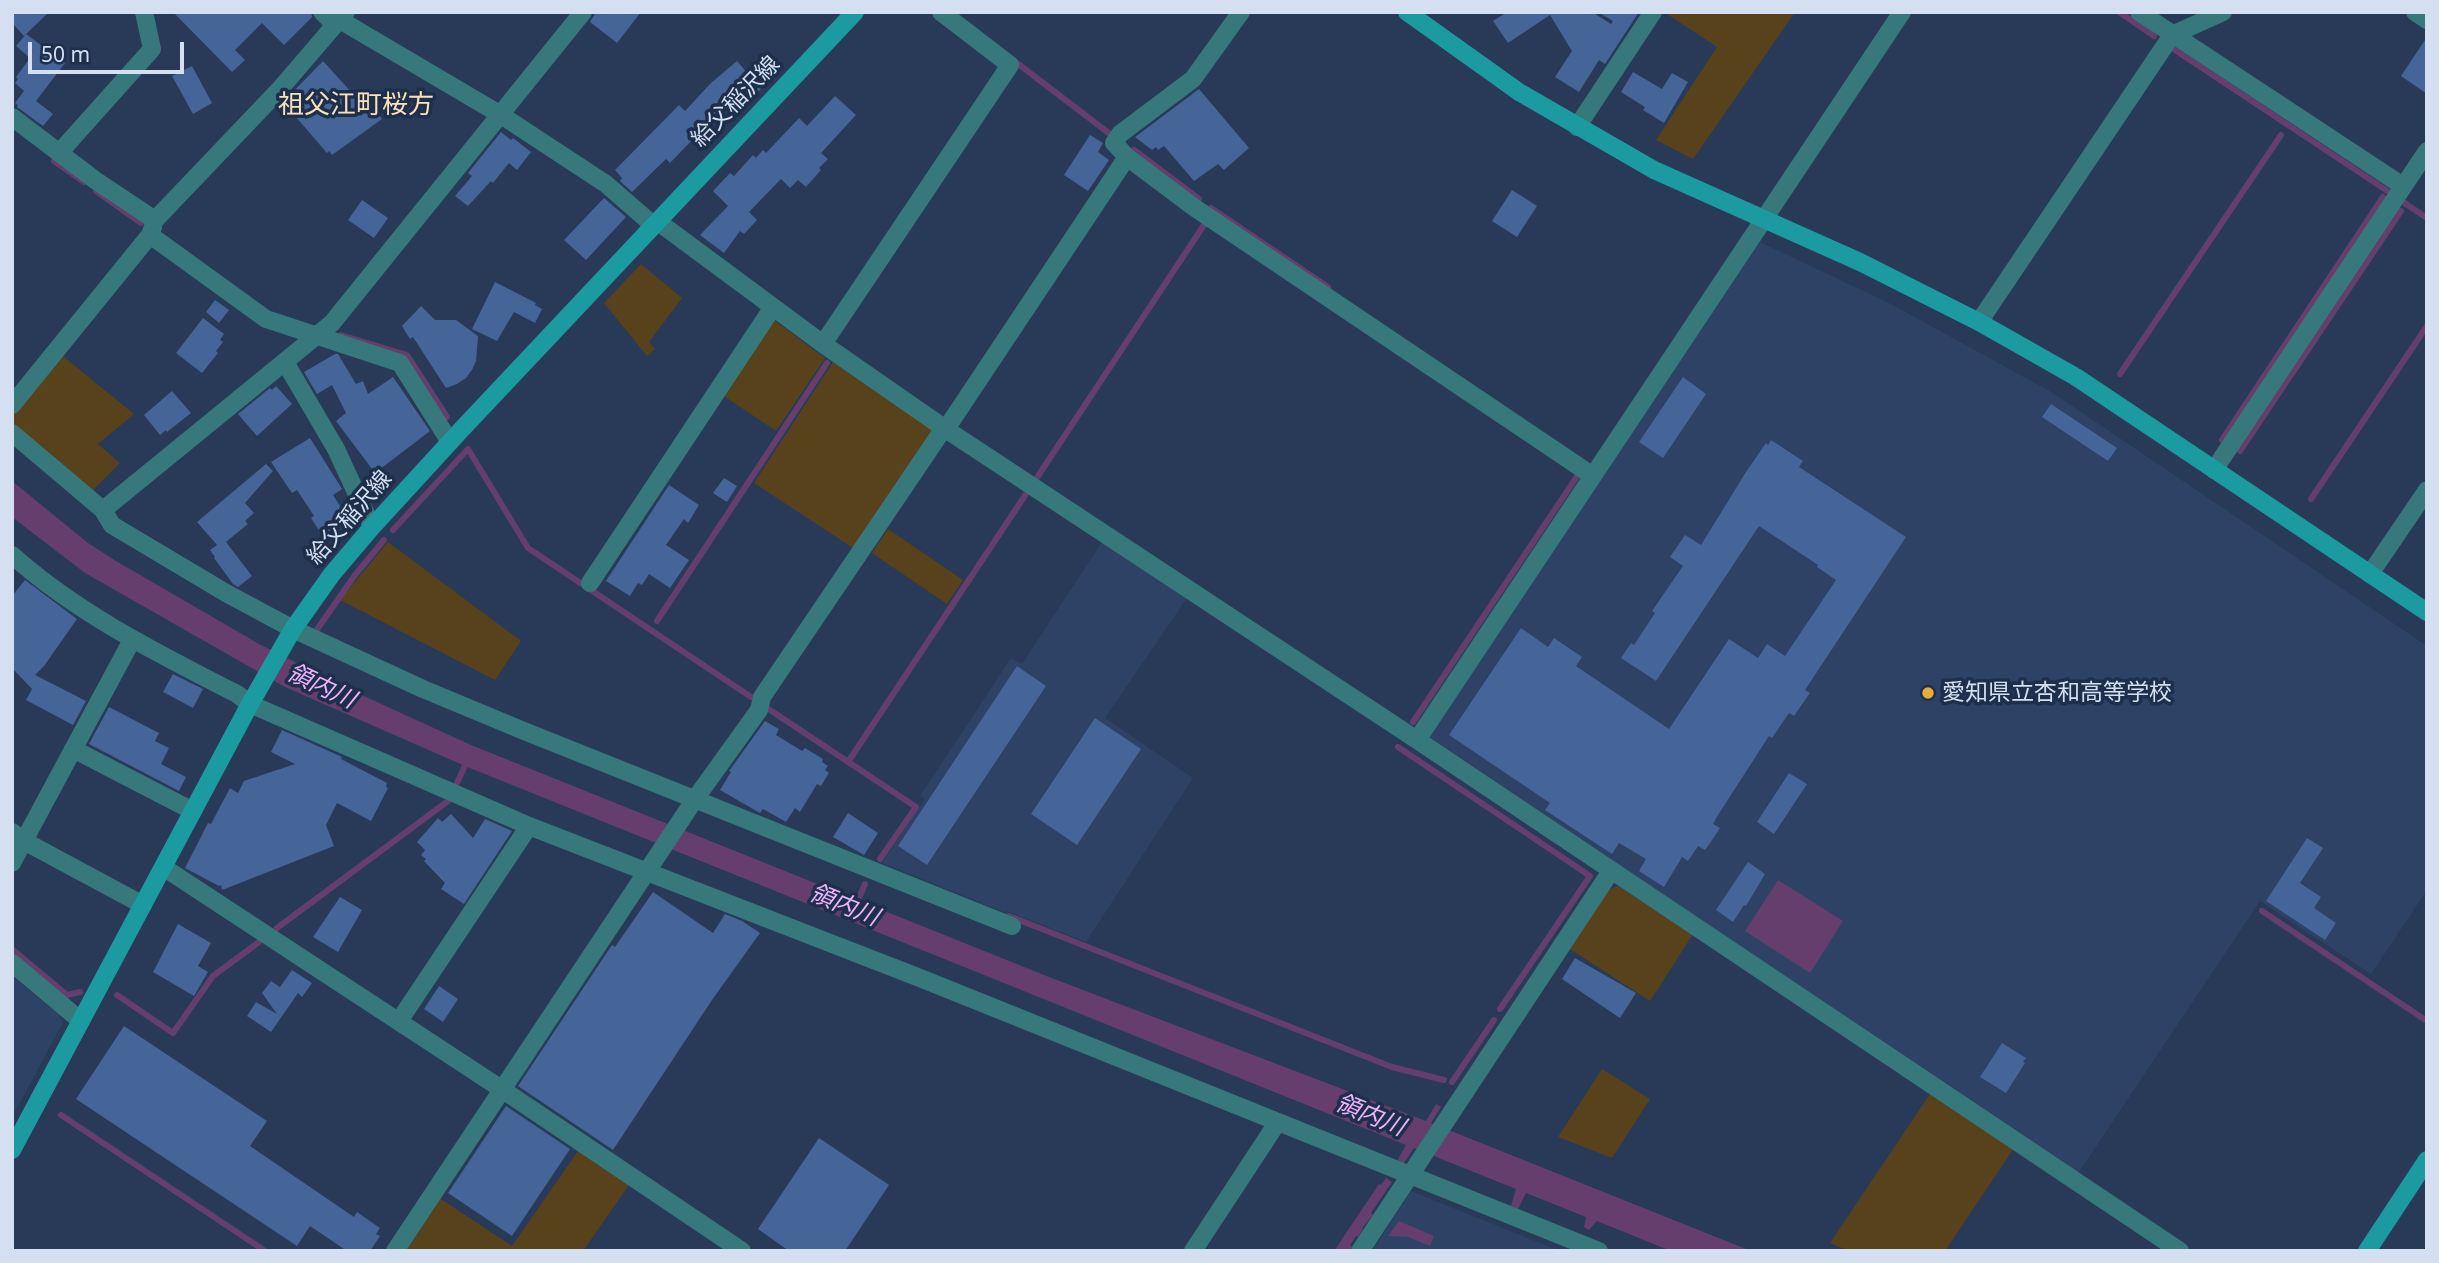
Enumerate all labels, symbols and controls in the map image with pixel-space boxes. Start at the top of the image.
scale bar [32,28,187,72]
text: 50 m [41,40,90,68]
street label: 給父稲沢線 [686,51,786,153]
district label: 祖父江町桜方 [278,90,434,122]
street label: 給父稲沢線 [302,466,398,570]
water label: 領内川 [282,659,360,715]
place label: 愛知県立杏和高等学校 [1942,679,2172,707]
marker: 愛知県立杏和高等学校 [1920,685,1936,701]
water label: 領内川 [805,879,883,933]
water label: 領内川 [1331,1089,1409,1143]

